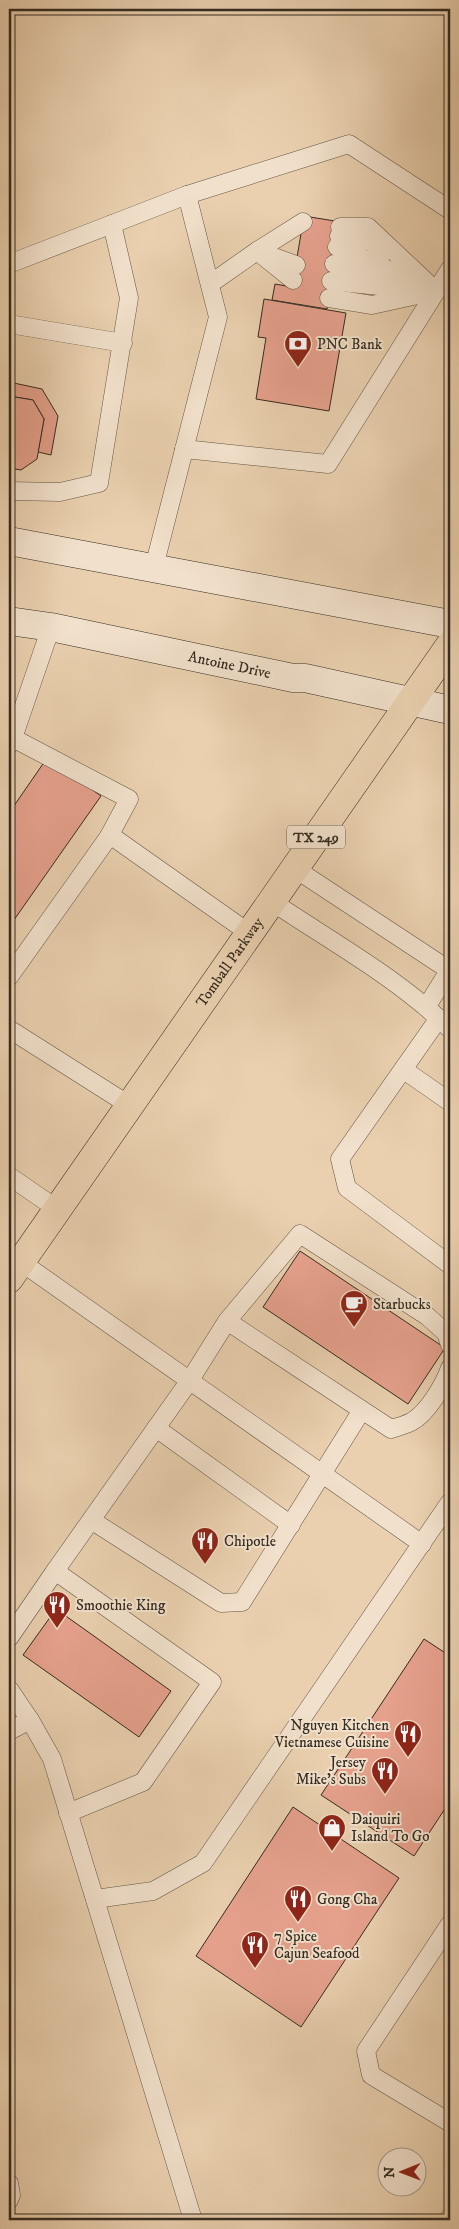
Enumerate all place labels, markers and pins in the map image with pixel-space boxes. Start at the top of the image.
bank icon: PNC Bank [283,329,313,368]
place label: PNC Bank [317,335,383,354]
cafe icon: Starbucks [339,1289,369,1328]
place label: Starbucks [373,1295,431,1314]
restaurant icon: Chipotle [190,1526,220,1565]
place label: Chipotle [224,1532,276,1551]
restaurant icon: Smoothie King [42,1590,72,1629]
place label: Smoothie King [76,1596,166,1615]
place label: Nguyen Kitchen Vietnamese Cuisine [274,1716,389,1752]
restaurant icon: Nguyen Kitchen Vietnamese Cuisine [393,1719,423,1758]
place label: Jersey Mike's Subs [296,1753,367,1789]
restaurant icon: Jersey Mike's Subs [370,1756,400,1795]
place label: Daiquiri Island To Go [351,1810,430,1846]
shop icon: Daiquiri Island To Go [317,1813,347,1852]
restaurant icon: Gong Cha [283,1884,313,1923]
place label: Gong Cha [317,1890,378,1909]
place label: 7 Spice Cajun Seafood [274,1927,360,1963]
restaurant icon: 7 Spice Cajun Seafood [240,1930,270,1969]

